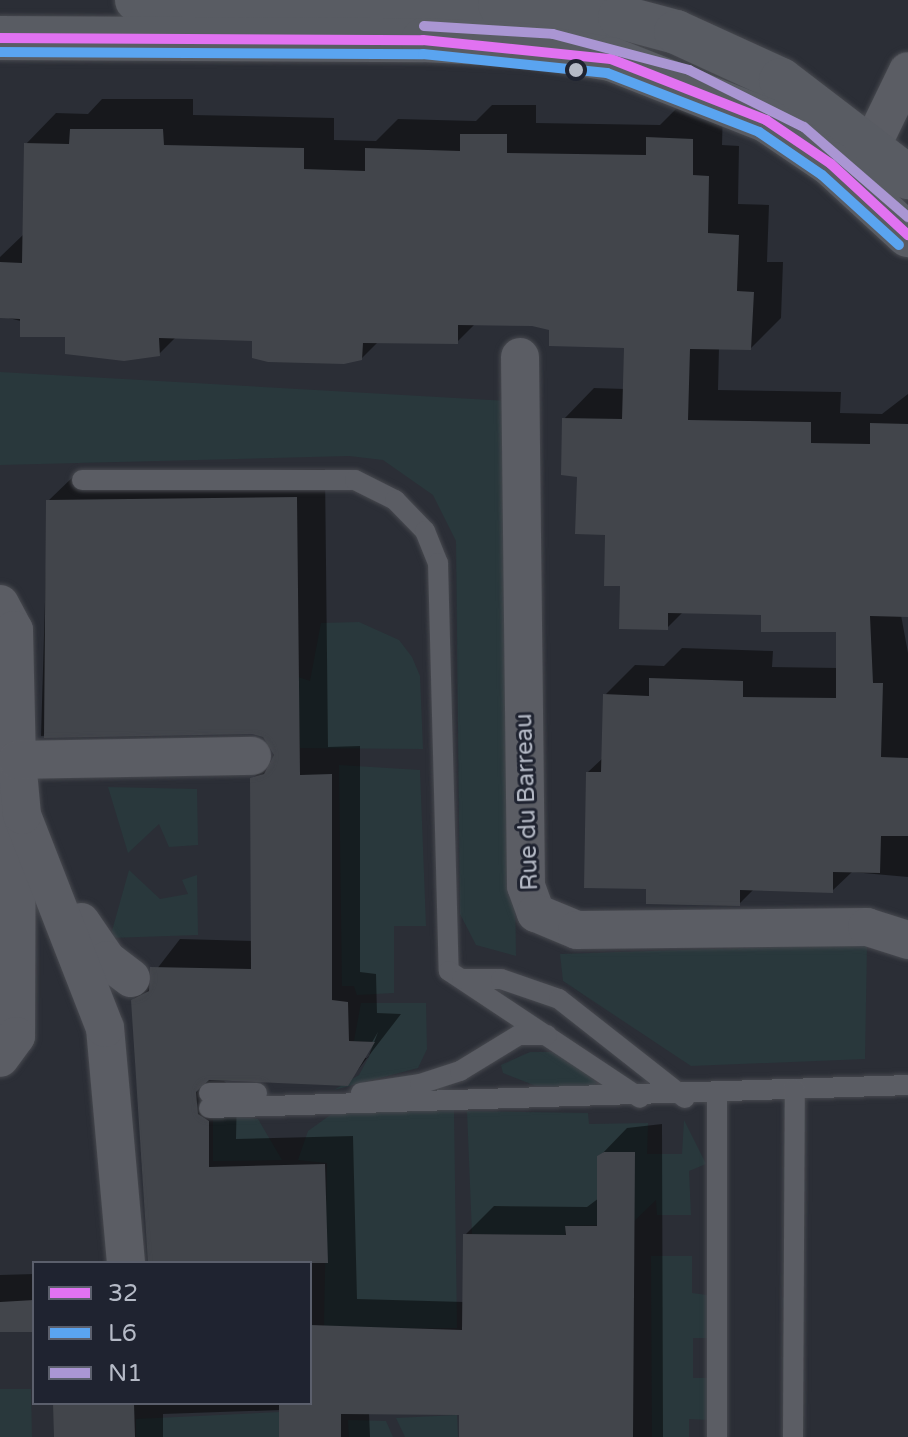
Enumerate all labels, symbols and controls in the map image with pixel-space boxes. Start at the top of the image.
unlabelled marker [568,62,584,78]
street label: Rue du Barreau [510,713,544,891]
legend [32,1261,312,1405]
text: 32 [108,1279,138,1308]
text: L6 [108,1319,137,1348]
text: N1 [108,1359,142,1388]

